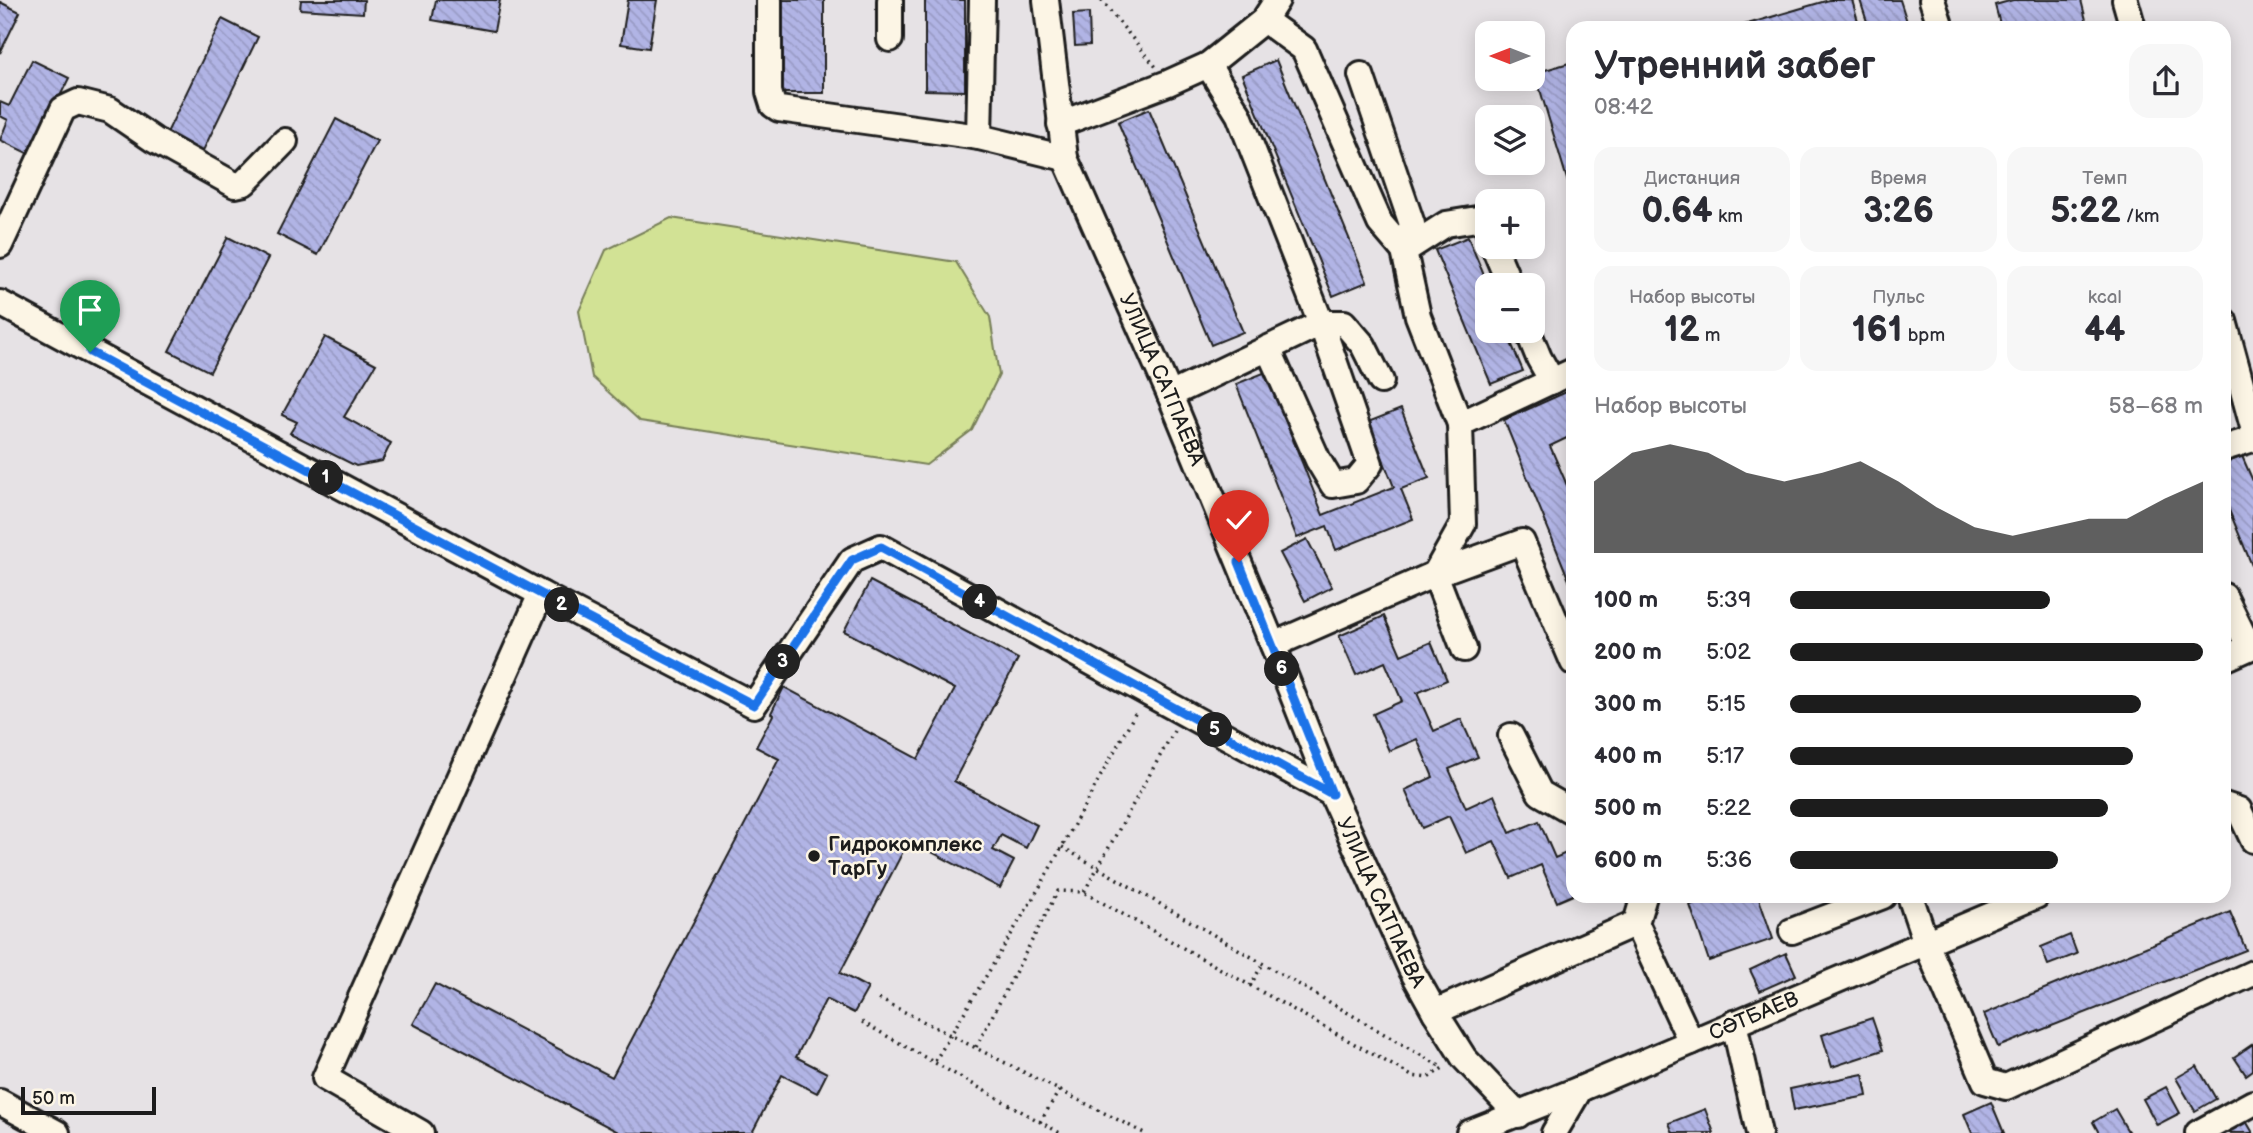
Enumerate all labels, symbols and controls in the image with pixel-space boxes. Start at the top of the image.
north arrow [1475,21,1545,91]
map controls [1475,21,1545,343]
text: Утренний забег [1594,44,1876,89]
button: share [2129,44,2203,118]
text: 08:42 [1594,93,1653,121]
button: layers [1475,105,1545,175]
text: Дистанция [1644,167,1740,190]
text: Время [1870,167,1927,190]
text: Темп [2082,167,2127,190]
button: + [1475,189,1545,259]
text: 0.64 [1641,190,1713,233]
text: 3:26 [1863,190,1934,233]
text: 5:22 [2050,190,2121,233]
text: km [1713,205,1743,228]
text: /km [2121,205,2159,228]
button: − [1475,273,1545,343]
pin [60,280,120,352]
text: Набор высоты [1629,286,1755,309]
text: Пульс [1872,286,1925,309]
text: kcal [2088,286,2122,309]
street label: УЛИЦА САТПАЕВА [1114,290,1210,469]
icon: arrive [71,291,109,329]
text: 12 [1664,309,1700,352]
text: 161 [1852,309,1903,352]
text: 44 [2084,309,2125,352]
text: m [1700,324,1720,347]
text: bpm [1903,324,1945,347]
text: Набор высоты [1594,392,1747,420]
text: 58–68 m [2109,392,2203,420]
pin: 1 [308,461,344,496]
text: 1 [322,466,330,489]
pin [1209,490,1269,562]
icon: check [1220,501,1258,539]
pin: 4 [962,584,998,620]
text: 100 m [1594,586,1658,614]
text: 5:39 [1706,586,1751,614]
pin: 2 [544,588,580,622]
text: 4 [974,590,985,613]
text: 2 [556,593,567,616]
text: 200 m [1594,638,1662,666]
text: 5:02 [1706,638,1751,666]
pin: 3 [766,644,800,680]
text: 3 [777,650,788,673]
pin: 6 [1264,652,1300,686]
text: 6 [1276,657,1287,680]
text: 300 m [1594,690,1662,718]
text: 5:15 [1706,690,1746,718]
pin: 5 [1198,712,1232,748]
text: 5 [1209,718,1220,741]
text: 400 m [1594,742,1662,770]
text: 5:17 [1706,742,1744,770]
text: 500 m [1594,794,1662,822]
text: 5:22 [1706,794,1751,822]
street label: УЛИЦА САТПАЕВА [1332,813,1431,992]
place label: Гидрокомплекс ТарГу [828,832,983,881]
text: 600 m [1594,846,1662,874]
text: 5:36 [1706,846,1752,874]
marker: Гидрокомплекс ТарГу [806,848,822,864]
street label: СӘТБАЕВ [1705,985,1802,1045]
scale bar [21,1084,156,1116]
text: 50 m [32,1087,75,1110]

